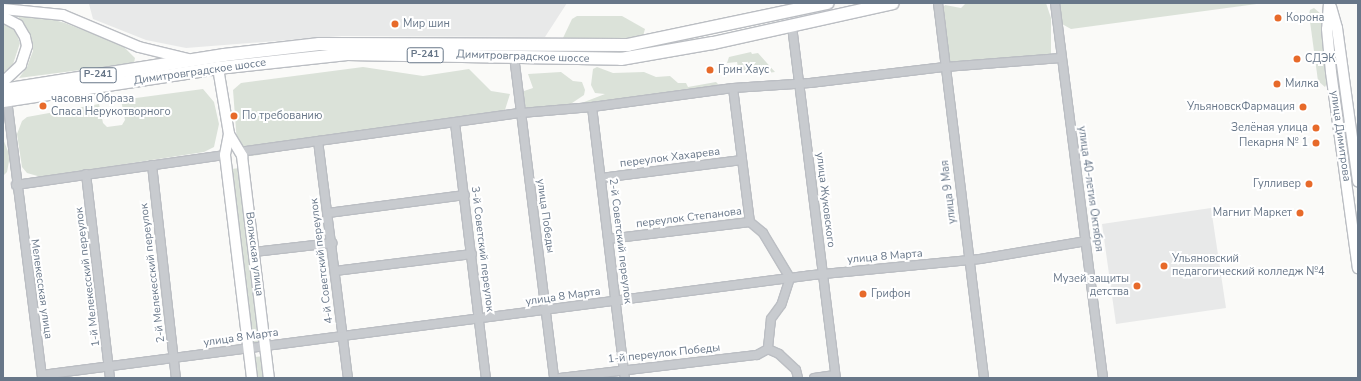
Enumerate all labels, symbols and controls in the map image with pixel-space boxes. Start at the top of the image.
place label: Корона [1286,11,1324,25]
marker: Корона [1273,13,1283,23]
place label: Мир шин [403,17,450,31]
marker: Мир шин [390,19,400,29]
road number: Р-241 [406,47,444,63]
street label: Димитровградское шоссе [456,48,590,66]
place label: СДЭК [1305,52,1335,66]
marker: СДЭК [1292,54,1302,64]
street label: Димитровградское шоссе [133,56,267,88]
place label: Грин Хаус [718,63,769,77]
marker: Грин Хаус [705,65,715,75]
road number: Р-241 [79,67,117,83]
place label: Милка [1285,77,1319,91]
marker: Милка [1272,79,1282,89]
street label: улица Димитрова [1327,90,1353,182]
place label: часовня Образа Спаса Нерукотворного [51,93,171,119]
place label: УльяновскФармация [1187,100,1295,114]
marker: часовня Образа Спаса Нерукотворного [38,101,48,111]
marker: УльяновскФармация [1298,102,1308,112]
place label: По требованию [242,109,322,123]
marker: По требованию [229,111,239,121]
place label: Зелёная улица [1231,121,1308,135]
marker: Зелёная улица [1311,123,1321,133]
street label: улица 40-летия Октября [1075,125,1105,253]
place label: Пекарня № 1 [1239,136,1308,150]
marker: Пекарня № 1 [1311,138,1321,148]
street label: переулок Хахарева [619,145,721,171]
street label: улица Жуковского [813,152,837,248]
street label: улица 9 Мая [939,159,959,225]
place label: Гулливер [1253,177,1301,191]
street label: улица Победы [533,178,557,254]
street label: 2-й Советский переулок [606,178,634,304]
marker: Гулливер [1304,179,1314,189]
street label: 3-й Советский переулок [468,186,496,312]
street label: 4-й Советский переулок [308,198,336,324]
street label: 2-й Мелекесский переулок [138,203,168,343]
street label: переулок Степанова [635,205,743,231]
place label: Магнит Маркет [1213,206,1292,220]
street label: 1-й Мелекесский переулок [73,207,103,347]
marker: Магнит Маркет [1295,208,1305,218]
street label: Волжская улица [242,211,266,297]
street label: Мелекесская улица [27,238,55,340]
street label: улица 8 Марта [847,247,923,267]
place label: Ульяновский педагогический колледж №4 [1172,253,1325,279]
marker: Ульяновский педагогический колледж №4 [1159,261,1169,271]
place label: Музей защиты детства [1053,273,1129,299]
marker: Музей защиты детства [1132,281,1142,291]
street label: улица 8 Марта [525,285,601,309]
place label: Грифон [871,287,910,301]
marker: Грифон [858,289,868,299]
street label: улица 8 Марта [203,326,279,350]
street label: 1-й переулок Победы [607,342,721,366]

